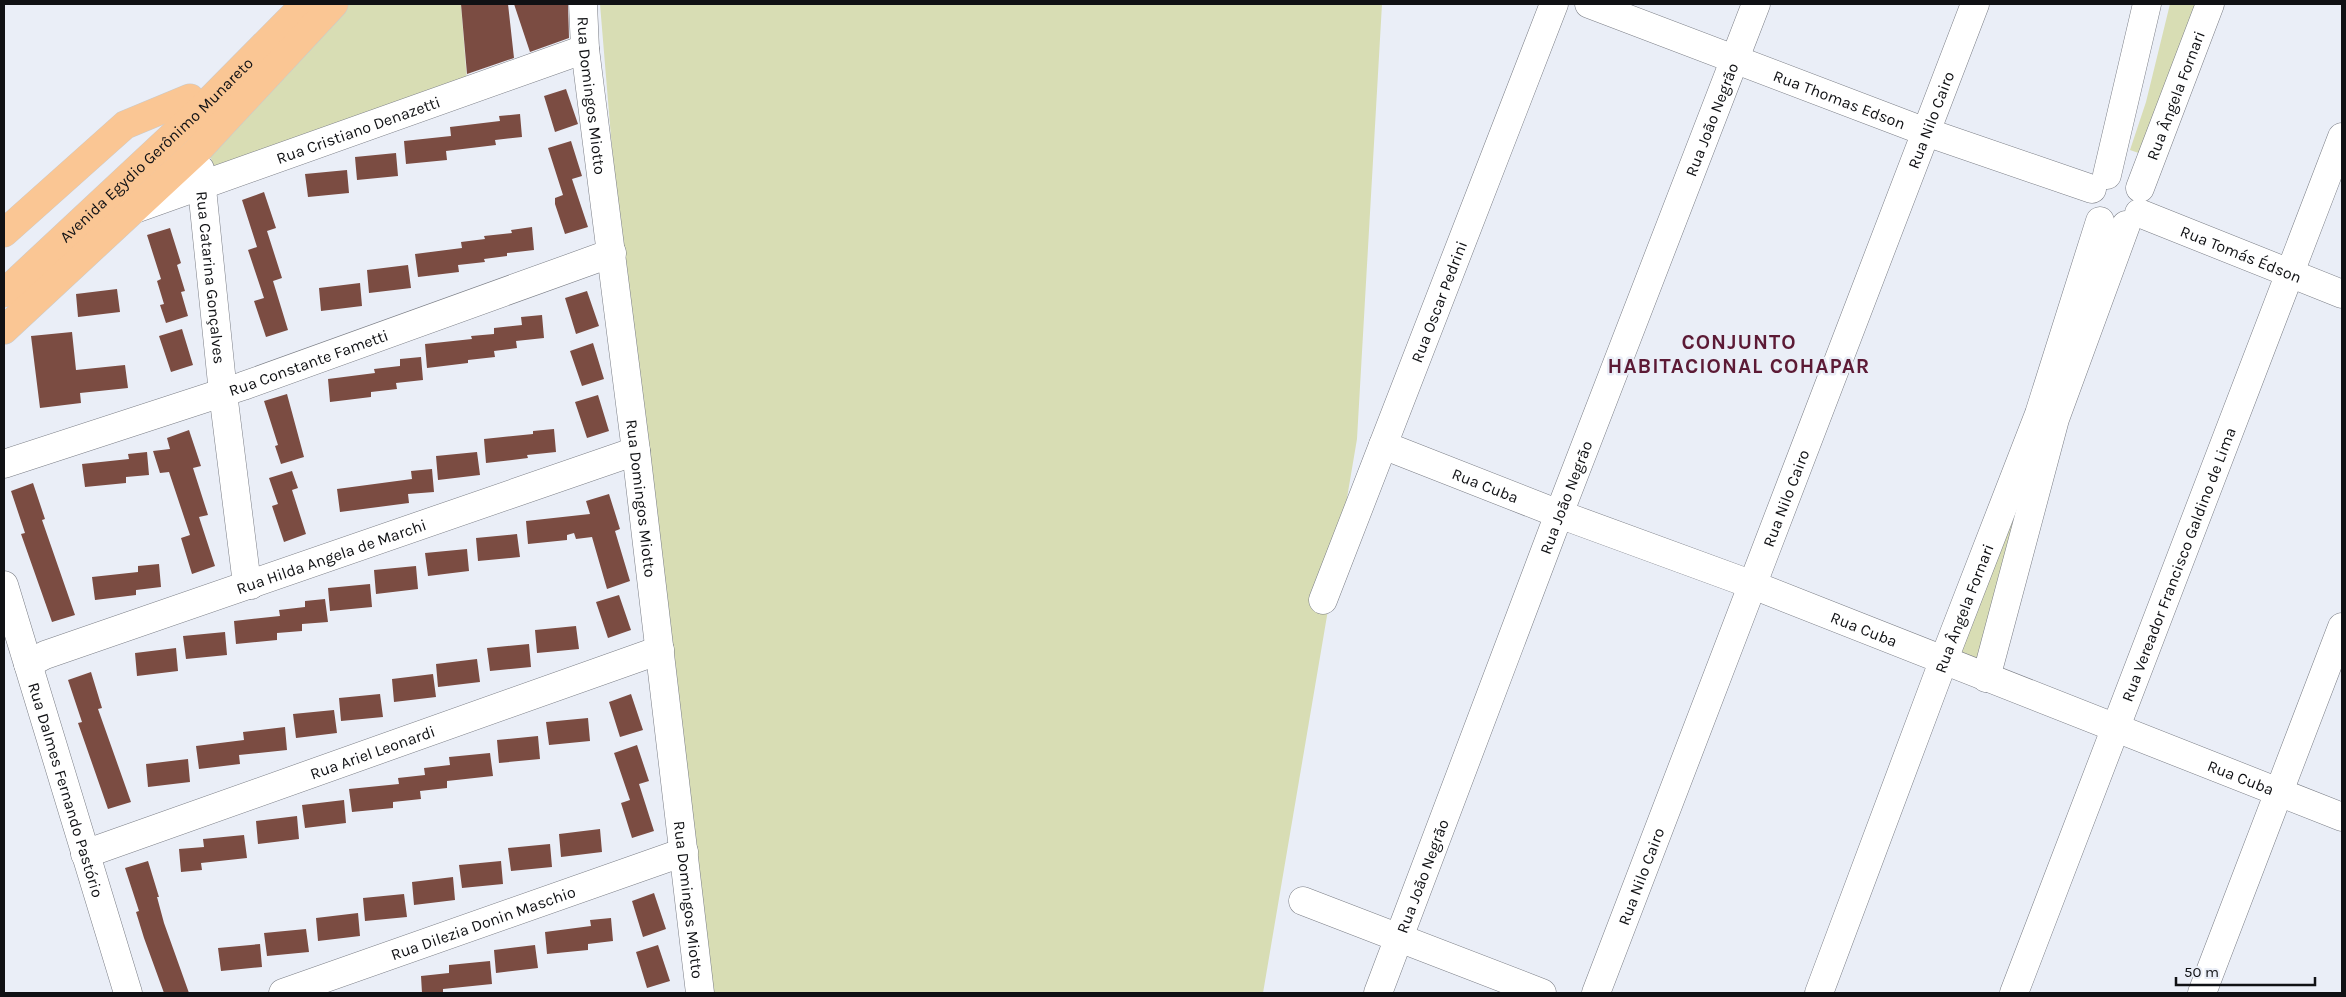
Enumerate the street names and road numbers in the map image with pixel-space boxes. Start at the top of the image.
street label: Rua Domingos Miotto [574,16,610,176]
street label: Rua Ângela Fornari [2142,28,2209,163]
street label: Avenida Egydio Gerônimo Munareto [56,53,257,246]
street label: Rua João Negrão [1681,60,1742,179]
street label: Rua Thomas Edson [1771,66,1908,133]
street label: Rua Nilo Cairo [1904,69,1958,172]
street label: Rua Cristiano Denazetti [274,92,443,168]
street label: Rua Catarina Gonçalves [192,190,229,365]
street label: Rua Tomás Édson [2178,222,2304,287]
street label: Rua Oscar Pedrini [1407,238,1471,365]
street label: Rua Constante Fametti [226,325,391,400]
street label: Rua Domingos Miotto [622,418,660,578]
street label: Rua Vereador Francisco Galdino de Lima [2118,425,2240,704]
street label: Rua João Negrão [1536,438,1596,557]
street label: Rua Nilo Cairo [1759,447,1813,550]
street label: Rua Cuba [1449,464,1521,507]
street label: Rua Hilda Angela de Marchi [234,515,429,598]
street label: Rua Ângela Fornari [1931,541,1998,676]
street label: Rua Cuba [1828,608,1900,651]
street label: Rua Dalmes Fernando Pastório [24,680,107,900]
street label: Rua Ariel Leonardi [308,722,438,783]
street label: Rua Cuba [2205,756,2277,799]
street label: Rua João Negrão [1393,817,1453,936]
street label: Rua Domingos Miotto [670,820,707,980]
street label: Rua Nilo Cairo [1614,825,1668,928]
street label: Rua Dilezia Donin Maschio [388,882,578,964]

